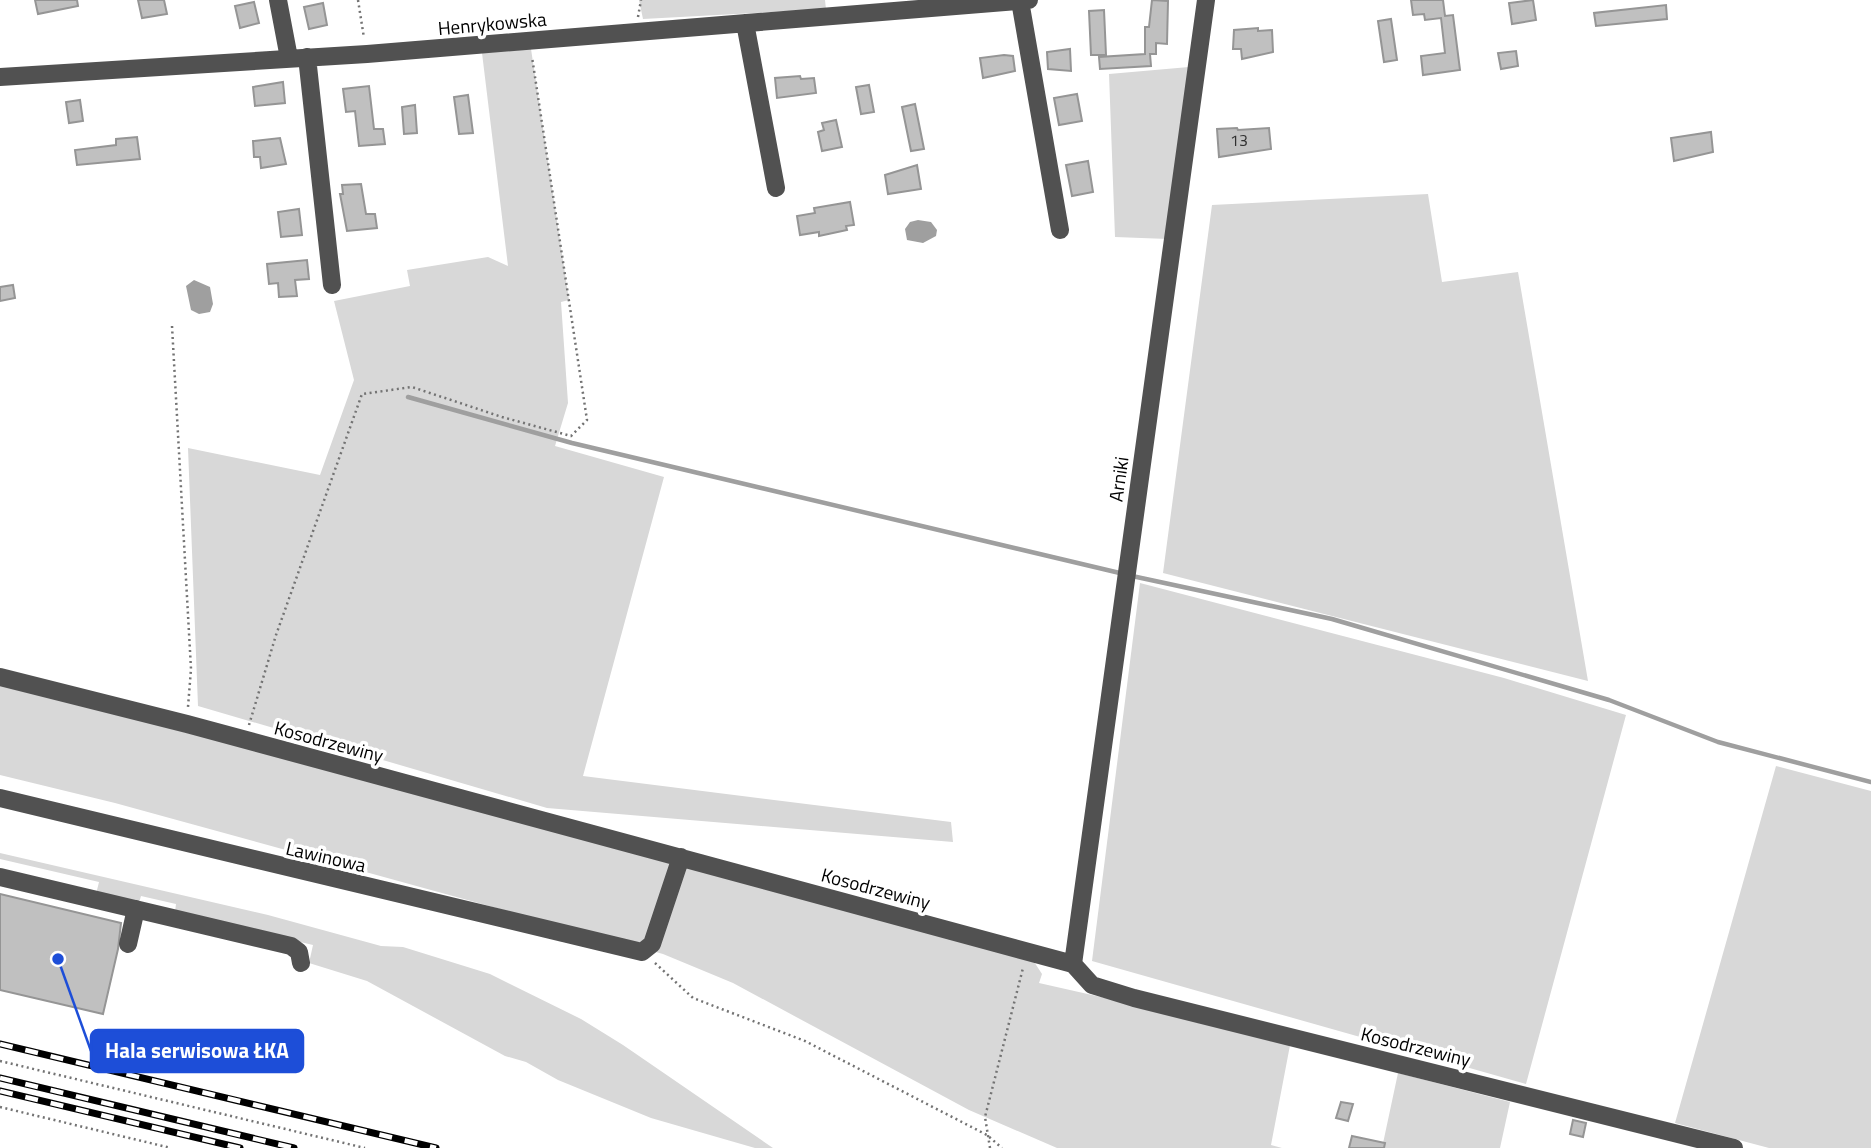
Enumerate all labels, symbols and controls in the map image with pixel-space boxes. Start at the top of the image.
street label: Henrykowska [437,4,548,42]
house number: 13 [1230,128,1248,152]
street label: Arniki [1100,454,1136,504]
street label: Kosodrzewiny [271,712,387,770]
street label: Lawinowa [283,833,369,879]
street label: Kosodrzewiny [818,859,934,917]
street label: Kosodrzewiny [1358,1018,1474,1074]
callout: Hala serwisowa ŁKA [91,1030,303,1072]
text: Hala serwisowa ŁKA [105,1034,289,1066]

